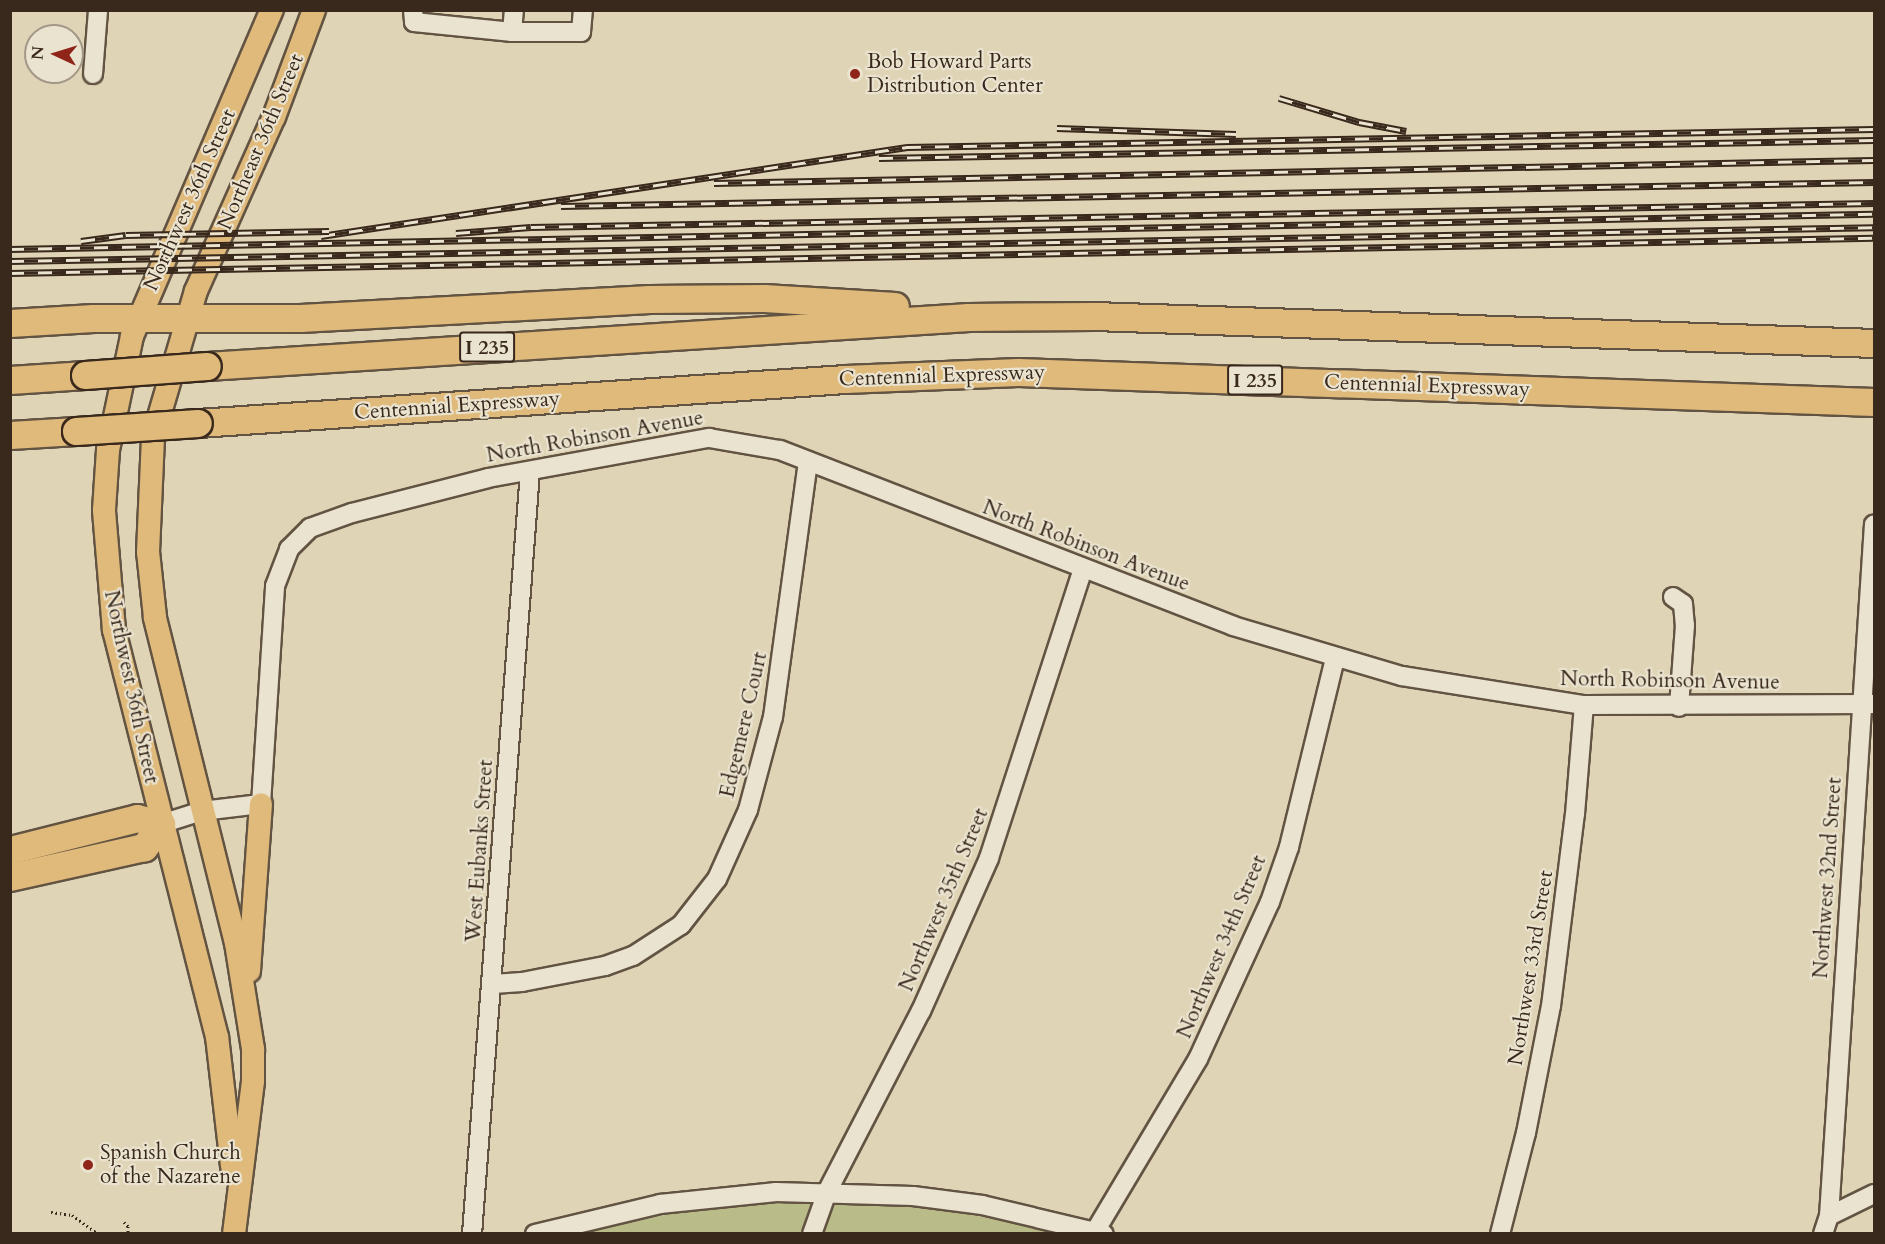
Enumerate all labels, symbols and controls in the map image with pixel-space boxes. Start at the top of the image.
north arrow [24,24,84,84]
text: N [27,45,49,61]
place label: Bob Howard Parts Distribution Center [867,49,1043,99]
street label: Northeast 36th Street [213,50,309,234]
marker: Bob Howard Parts Distribution Center [848,67,862,81]
street label: Northwest 36th Street [139,105,241,295]
road number: I 235 [458,330,516,364]
street label: Centennial Expressway [838,360,1046,392]
road number: I 235 [1226,363,1284,397]
street label: Centennial Expressway [1323,370,1531,402]
street label: Centennial Expressway [353,386,561,426]
street label: North Robinson Avenue [485,406,705,468]
street label: North Robinson Avenue [979,495,1193,597]
street label: Northwest 36th Street [98,588,164,786]
street label: Edgemere Court [715,650,773,800]
street label: North Robinson Avenue [1560,666,1780,696]
street label: West Eubanks Street [461,759,499,943]
street label: Northwest 32nd Street [1808,777,1848,979]
street label: Northwest 35th Street [894,805,994,995]
street label: Northwest 34th Street [1172,852,1272,1042]
street label: Northwest 33rd Street [1503,869,1559,1067]
place label: Spanish Church of the Nazarene [100,1140,241,1190]
marker: Spanish Church of the Nazarene [81,1158,95,1172]

